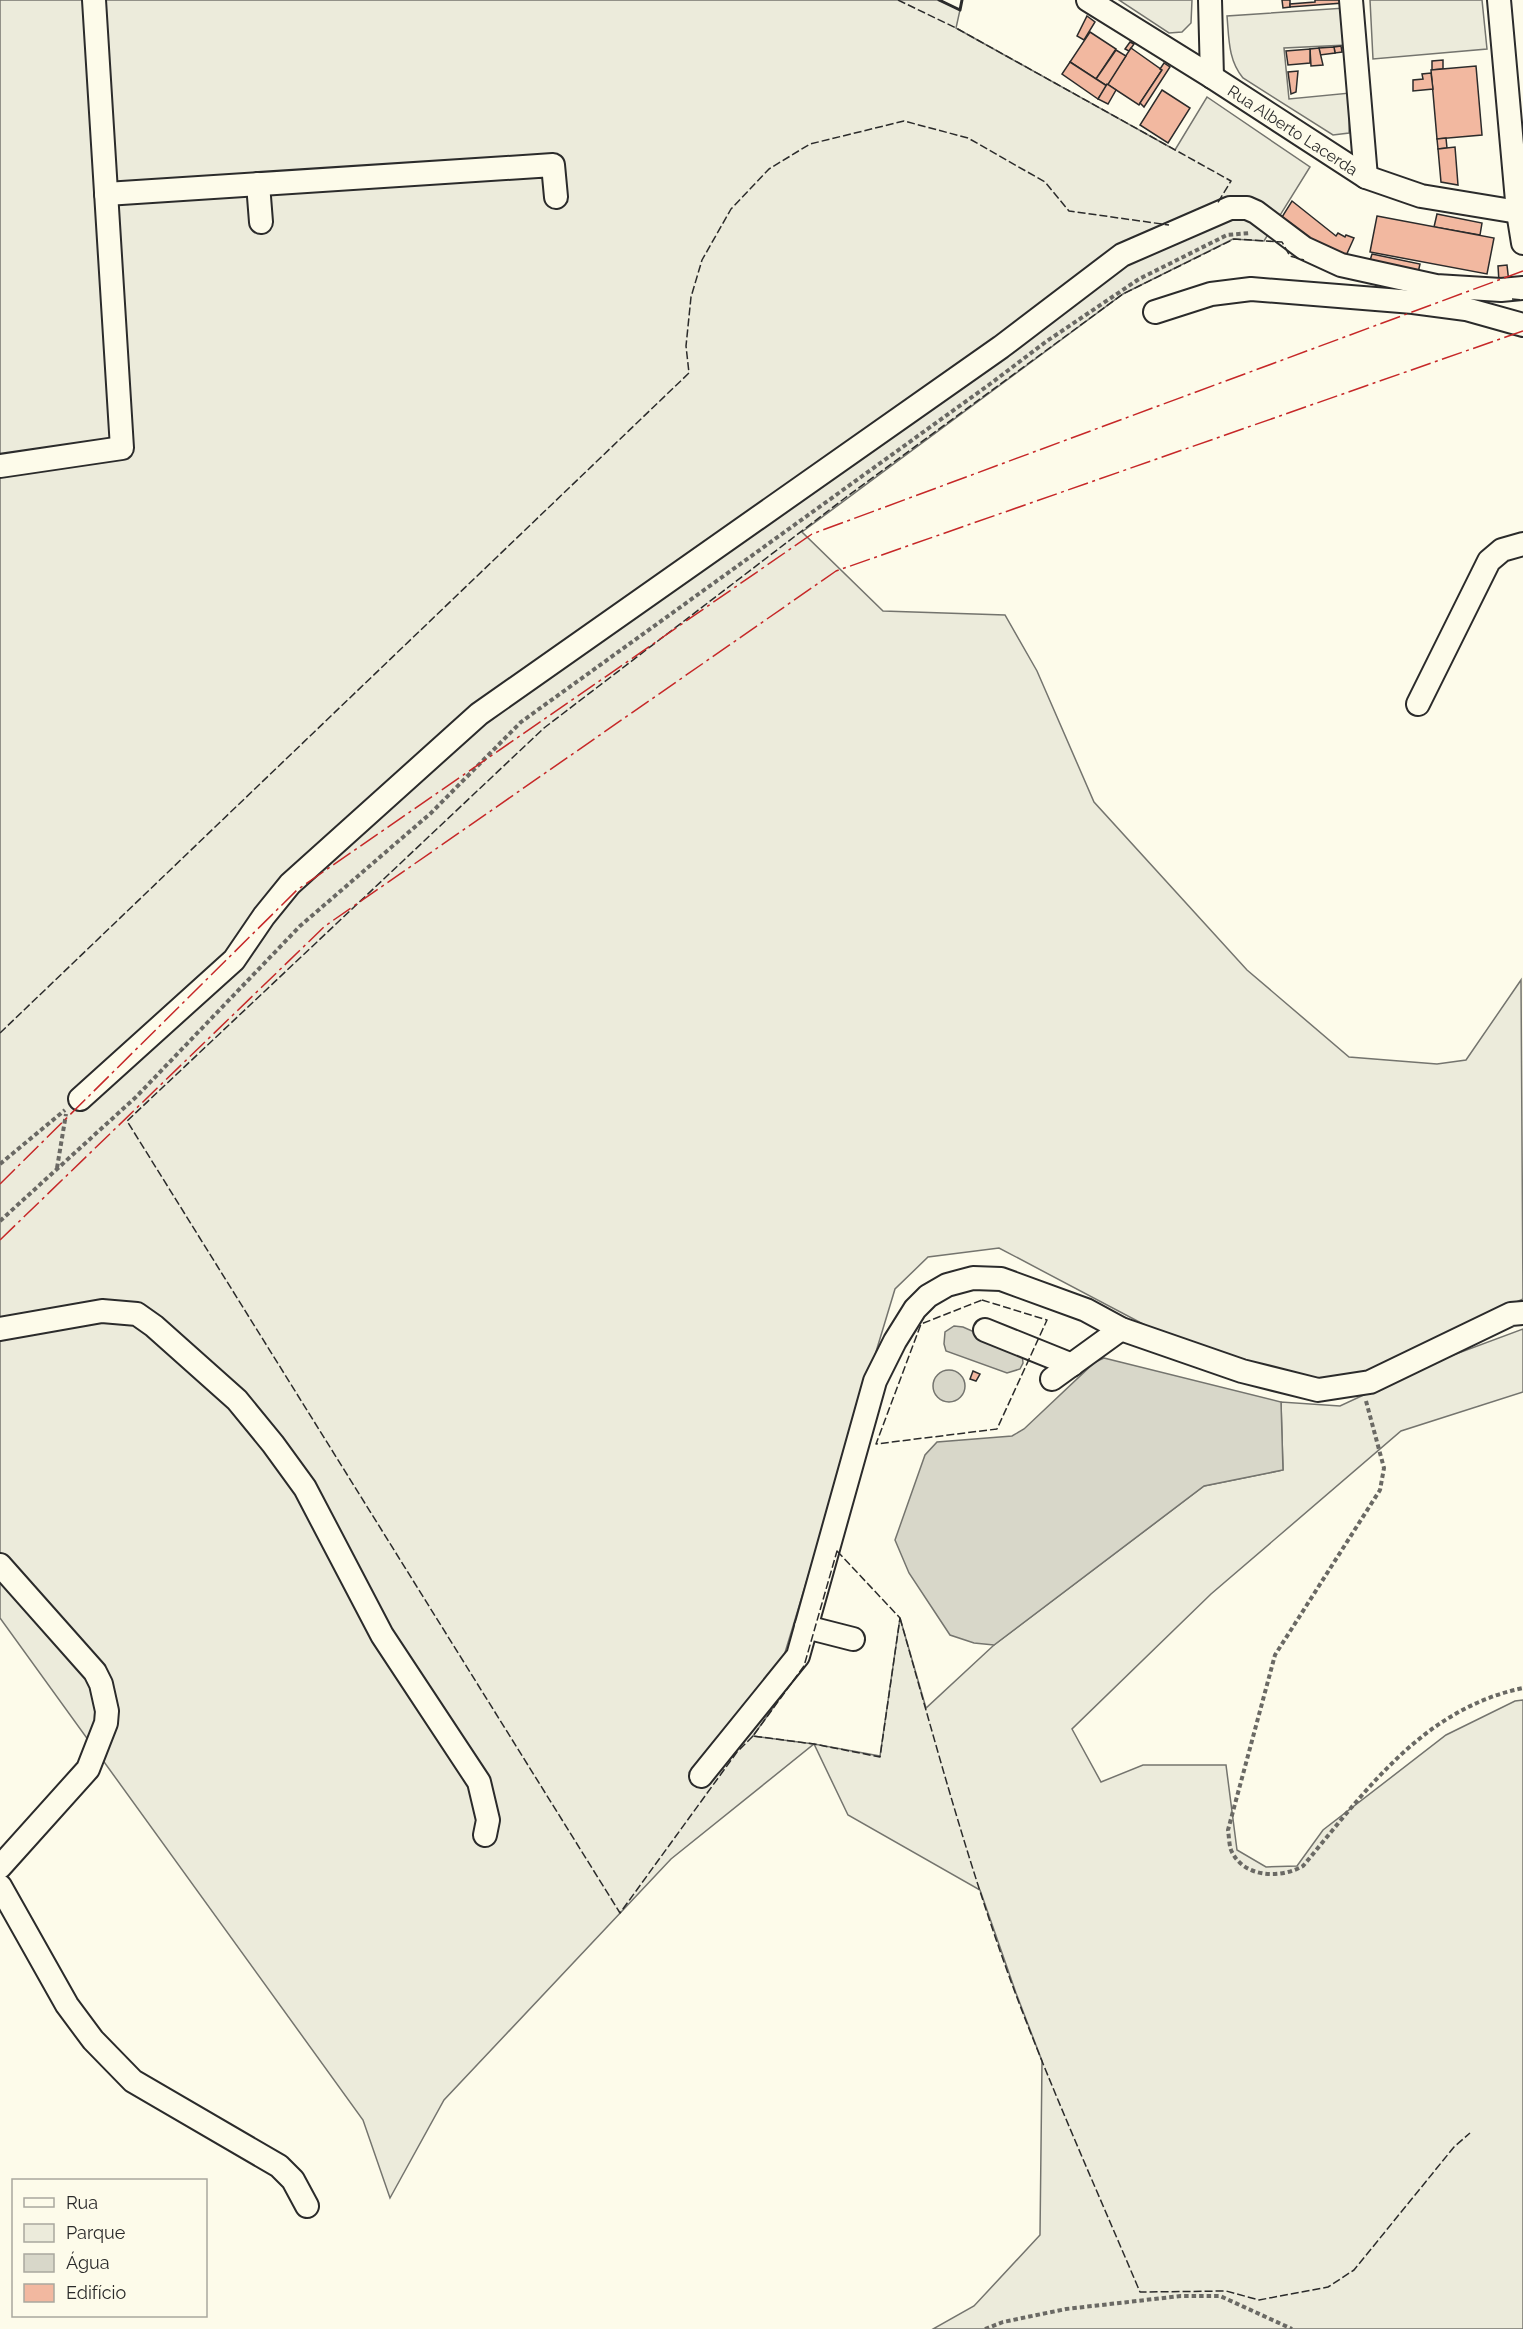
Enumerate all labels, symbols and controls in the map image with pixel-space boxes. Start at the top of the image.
street label: Rua Alberto Lacerda [1224,81,1361,180]
legend [12,2179,207,2317]
text: Rua [66,2192,98,2213]
text: Parque [66,2222,126,2243]
text: Água [66,2251,110,2273]
text: Edifício [66,2282,126,2303]

